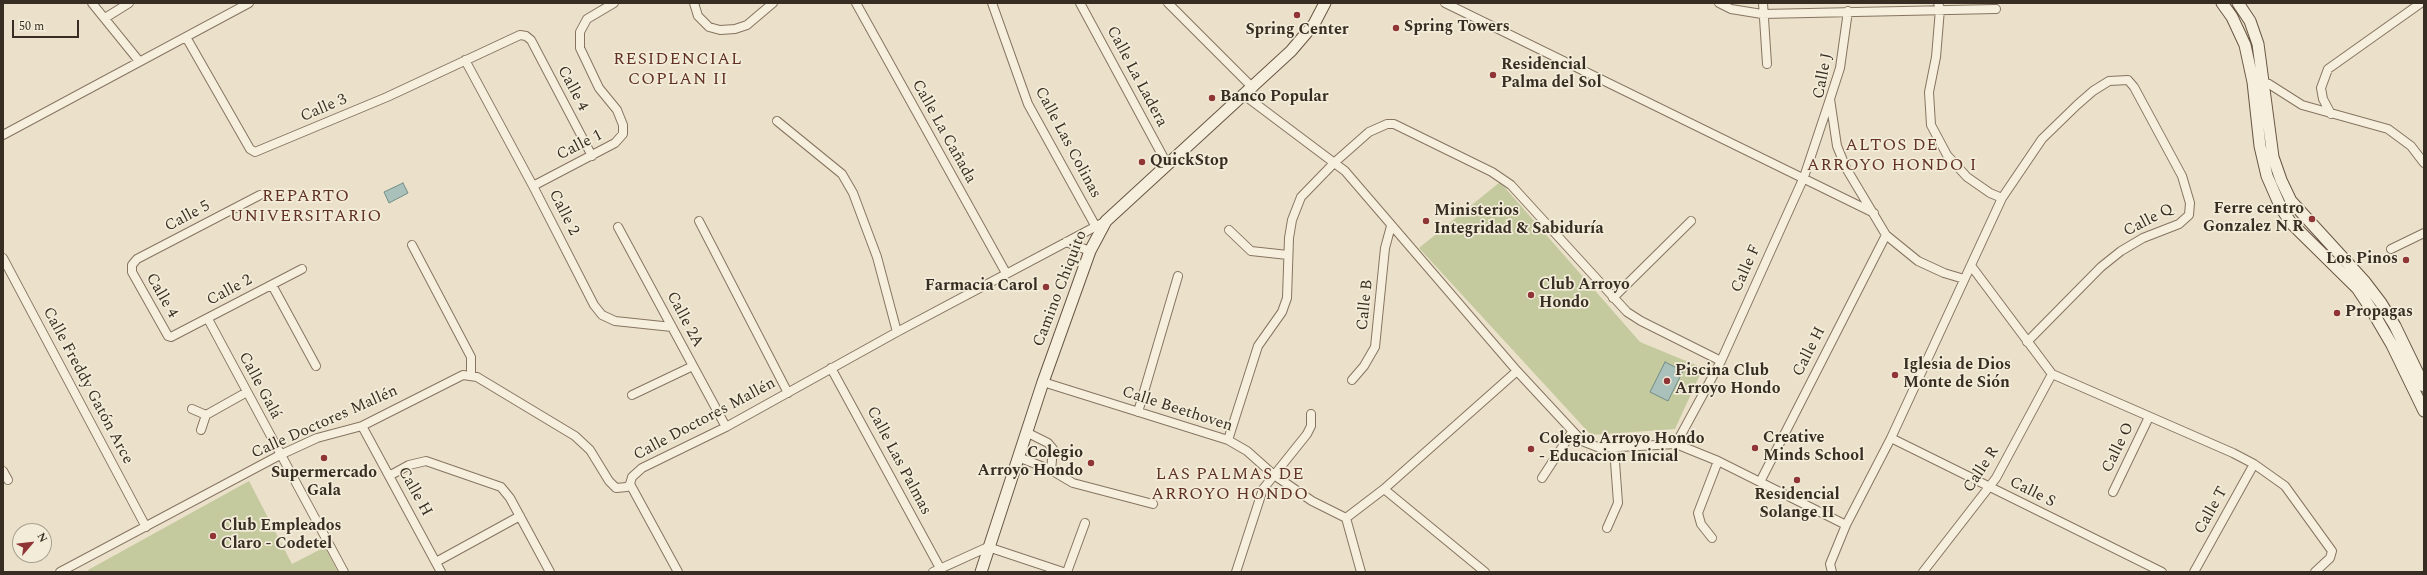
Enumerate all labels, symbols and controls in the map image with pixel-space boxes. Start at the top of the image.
marker: Spring Center [1292,10,1302,20]
scale bar [14,12,81,38]
text: 50 m [19,17,44,36]
place label: Spring Towers [1404,18,1510,38]
place label: Spring Center [1245,21,1349,41]
street label: Calle La Ladera [1101,23,1171,131]
marker: Spring Towers [1391,23,1401,33]
district label: RESIDENCIAL COPLAN II [613,51,743,91]
street label: Calle J [1810,51,1838,101]
place label: Residencial Palma del Sol [1501,56,1602,94]
street label: Calle 4 [552,63,592,115]
marker: Residencial Palma del Sol [1488,70,1498,80]
street label: Calle La Cañada [907,77,979,187]
street label: Calle Las Colinas [1030,84,1104,202]
place label: Banco Popular [1220,88,1329,108]
street label: Calle 3 [298,91,350,127]
marker: Banco Popular [1207,93,1217,103]
street label: Calle 1 [554,126,606,166]
district label: ALTOS DE ARROYO HONDO I [1807,137,1977,177]
place label: QuickStop [1150,152,1228,172]
marker: QuickStop [1137,157,1147,167]
street label: Calle 2 [543,187,583,239]
district label: REPARTO UNIVERSITARIO [230,188,382,228]
street label: Calle 5 [162,197,214,237]
street label: Calle Q [2121,200,2177,242]
place label: Ferre centro Gonzalez N R [2203,200,2304,238]
place label: Ministerios Integridad & Sabiduría [1434,202,1604,240]
marker: Ferre centro Gonzalez N R [2307,214,2317,224]
marker: Ministerios Integridad & Sabiduría [1421,216,1431,226]
street label: Camino Chiquito [1030,228,1092,350]
street label: Calle F [1728,242,1766,296]
place label: Los Pinos [2326,250,2398,270]
marker: Los Pinos [2401,255,2411,265]
street label: Calle 4 [141,270,181,322]
street label: Calle 2 [204,271,256,311]
place label: Club Arroyo Hondo [1539,276,1630,314]
place label: Farmacia Carol [925,277,1038,297]
street label: Calle B [1354,279,1378,331]
marker: Farmacia Carol [1041,282,1051,292]
street label: Calle 2A [661,289,707,351]
marker: Club Arroyo Hondo [1526,290,1536,300]
place label: Propagas [2345,303,2413,323]
street label: Calle Freddy Gatón Arce [37,304,137,468]
marker: Propagas [2332,308,2342,318]
street label: Calle H [1789,324,1831,380]
street label: Calle Galá [233,349,285,423]
place label: Iglesia de Dios Monte de Sión [1903,356,2011,394]
place label: Piscina Club Arroyo Hondo [1675,362,1780,400]
marker: Iglesia de Dios Monte de Sión [1890,370,1900,380]
street label: Calle Doctores Mallén [631,374,779,466]
marker: Piscina Club Arroyo Hondo [1662,376,1672,386]
street label: Calle Doctores Mallén [249,382,401,464]
street label: Calle Beethoven [1119,383,1235,437]
street label: Calle Las Palmas [861,403,935,519]
street label: Calle O [2099,420,2139,476]
place label: Creative Minds School [1763,429,1864,467]
place label: Colegio Arroyo Hondo - Educacion Inicial [1539,430,1704,468]
marker: Creative Minds School [1750,443,1760,453]
street label: Calle R [1960,443,2004,497]
place label: Colegio Arroyo Hondo [978,444,1083,482]
marker: Colegio Arroyo Hondo - Educacion Inicial [1526,444,1536,454]
marker: Supermercado Gala [319,453,329,463]
marker: Colegio Arroyo Hondo [1086,458,1096,468]
place label: Supermercado Gala [271,464,377,502]
street label: Calle H [393,464,435,520]
district label: LAS PALMAS DE ARROYO HONDO [1151,466,1309,506]
street label: Calle S [2006,473,2058,513]
marker: Residencial Solange II [1792,475,1802,485]
street label: Calle T [2191,484,2233,538]
place label: Residencial Solange II [1754,486,1840,524]
place label: Club Empleados Claro - Codetel [221,517,342,555]
north arrow [12,523,52,563]
text: N [33,530,52,546]
marker: Club Empleados Claro - Codetel [208,531,218,541]

